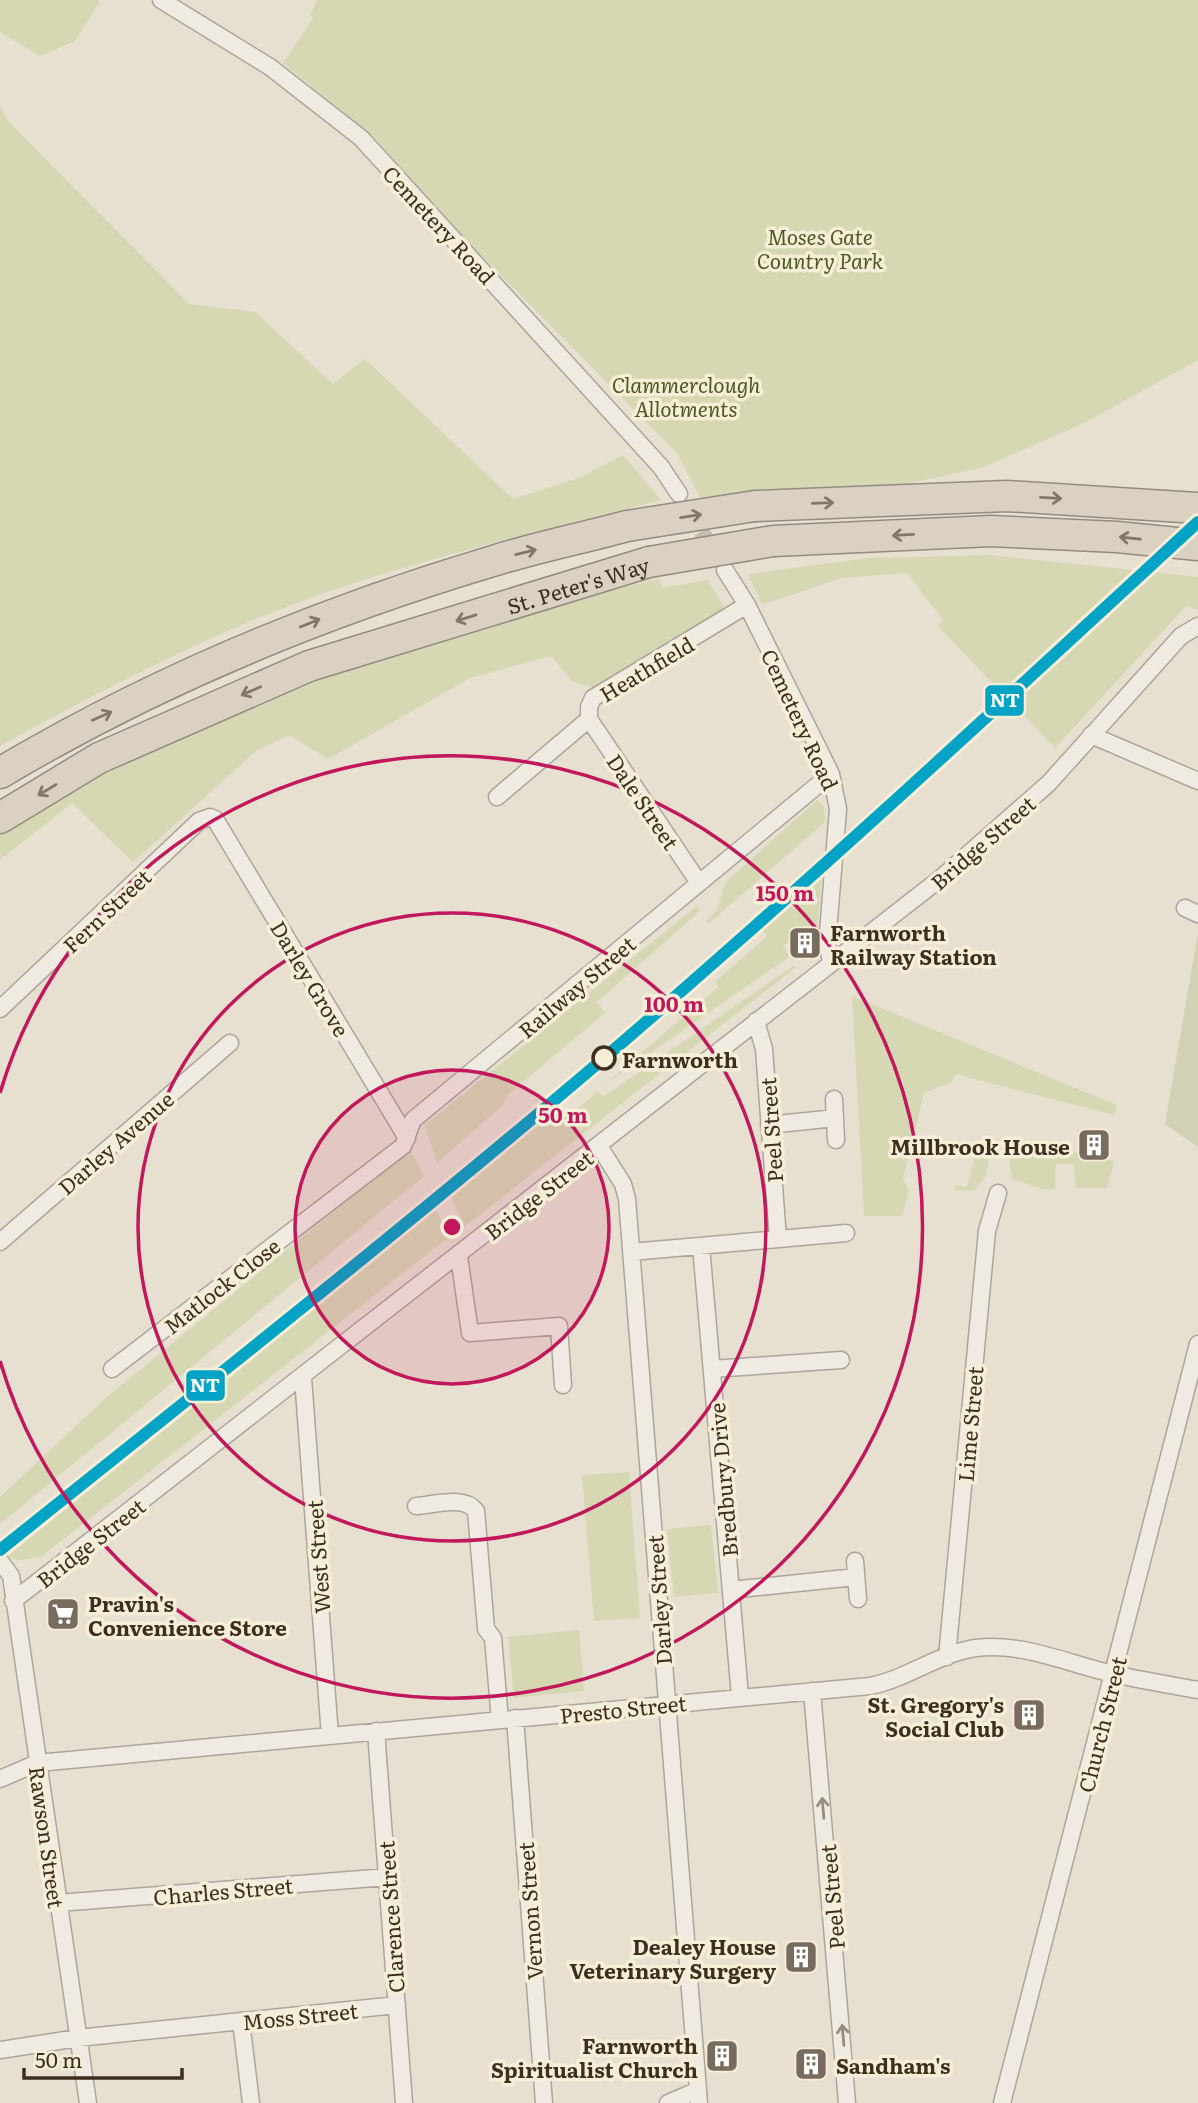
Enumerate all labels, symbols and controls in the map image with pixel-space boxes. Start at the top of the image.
street label: Cemetery Road [377,158,503,290]
park label: Moses Gate Country Park [757,220,884,275]
park label: Clammerclough Allotments [612,368,761,423]
one-way arrow [1039,492,1061,505]
one-way arrow [811,497,834,510]
one-way arrow [679,509,702,522]
one-way arrow [892,529,915,542]
one-way arrow [1119,532,1142,545]
one-way arrow [514,545,537,558]
street label: St. Peter's Way [503,547,653,620]
one-way arrow [456,612,478,625]
one-way arrow [298,616,320,629]
street label: Heathfield [593,628,699,708]
street label: Cemetery Road [755,643,847,795]
line badge: NT [984,684,1025,717]
one-way arrow [241,685,263,698]
text: NT [990,685,1020,713]
one-way arrow [91,709,112,722]
street label: Dale Street [601,747,688,855]
one-way arrow [37,783,57,797]
street label: Bridge Street [923,787,1042,896]
street label: Fern Street [55,861,157,959]
text: 150 m [756,876,814,907]
street label: Darley Grove [264,914,358,1042]
place label: Farnworth Railway Station [830,916,997,971]
building icon: Farnworth Railway Station [786,924,824,962]
street label: Railway Street [511,927,642,1044]
text: 100 m [644,987,704,1018]
place label: Farnworth [622,1043,738,1074]
marker: Farnworth [592,1046,616,1070]
street label: Peel Street [751,1076,789,1184]
street label: Darley Avenue [50,1083,180,1201]
text: 50 m [538,1098,588,1129]
building icon: Millbrook House [1075,1126,1113,1164]
place label: Millbrook House [891,1130,1070,1161]
street label: Bridge Street [477,1141,599,1246]
centre of rings [440,1215,464,1239]
street label: Matlock Close [156,1230,286,1340]
street label: Lime Street [949,1364,990,1483]
line badge: NT [185,1369,226,1402]
text: NT [190,1370,220,1398]
street label: Bredbury Drive [700,1402,744,1558]
street label: Bridge Street [29,1489,151,1594]
street label: West Street [298,1499,336,1615]
street label: Darley Street [638,1533,678,1666]
place label: Pravin's Convenience Store [88,1587,287,1642]
supermarket icon: Pravin's Convenience Store [44,1595,82,1633]
street label: Church Street [1069,1652,1133,1795]
street label: Presto Street [558,1686,688,1730]
place label: St. Gregory's Social Club [867,1688,1004,1743]
building icon: St. Gregory's Social Club [1010,1696,1048,1734]
street label: Rawson Street [23,1764,73,1911]
one-way arrow [816,1798,829,1820]
street label: Clarence Street [369,1839,411,1994]
street label: Vernon Street [509,1841,549,1981]
street label: Peel Street [811,1843,851,1951]
street label: Charles Street [152,1868,295,1912]
place label: Dealey House Veterinary Surgery [570,1930,776,1985]
building icon: Dealey House Veterinary Surgery [782,1938,820,1976]
street label: Moss Street [241,1993,360,2036]
one-way arrow [837,2024,850,2047]
place label: Farnworth Spiritualist Church [491,2029,698,2084]
scale bar [24,2036,182,2080]
building icon: Farnworth Spiritualist Church [703,2037,741,2075]
text: 50 m [35,2043,82,2074]
building icon: Sandham's [792,2045,830,2083]
place label: Sandham's [836,2049,951,2080]

